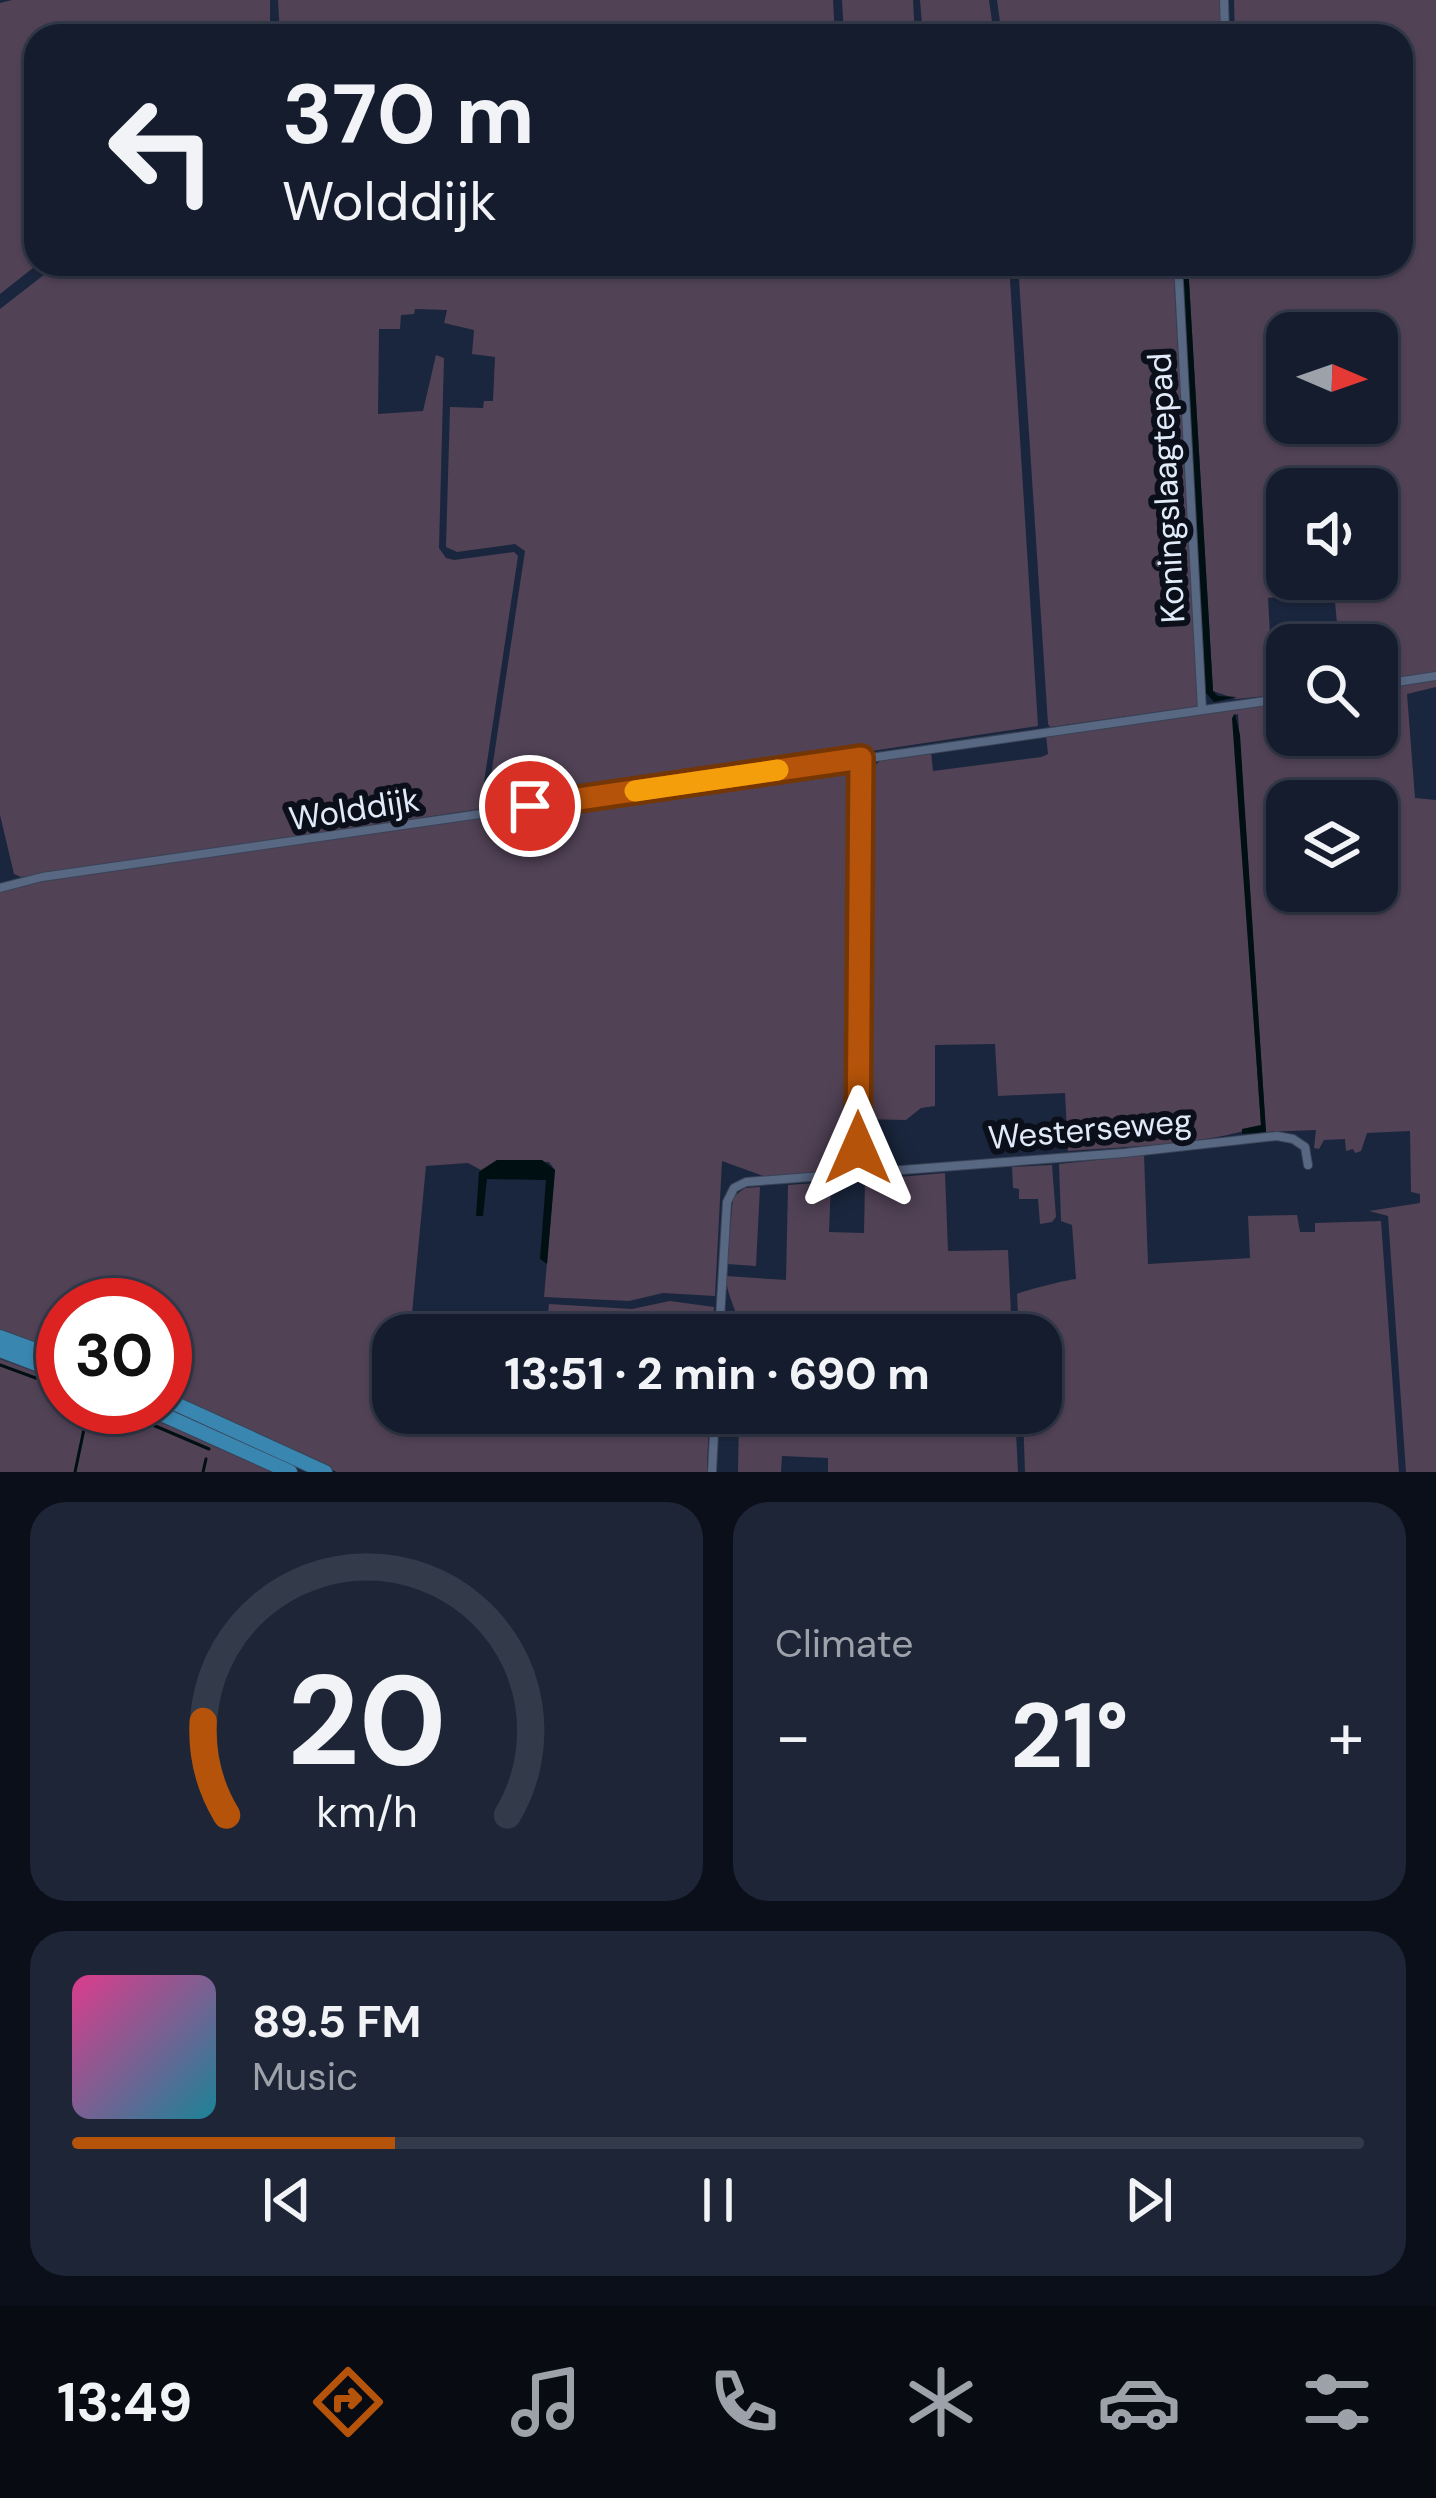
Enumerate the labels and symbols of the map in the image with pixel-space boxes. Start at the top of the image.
north arrow [1266,312,1398,444]
street label: Koningslaagtepad [1137,352,1195,624]
pin [479,755,581,857]
street label: Wolddijk [286,777,422,840]
position arrow [795,1085,921,1211]
street label: Westerseweg [986,1099,1194,1159]
speed limit sign: 30 [36,1278,192,1434]

